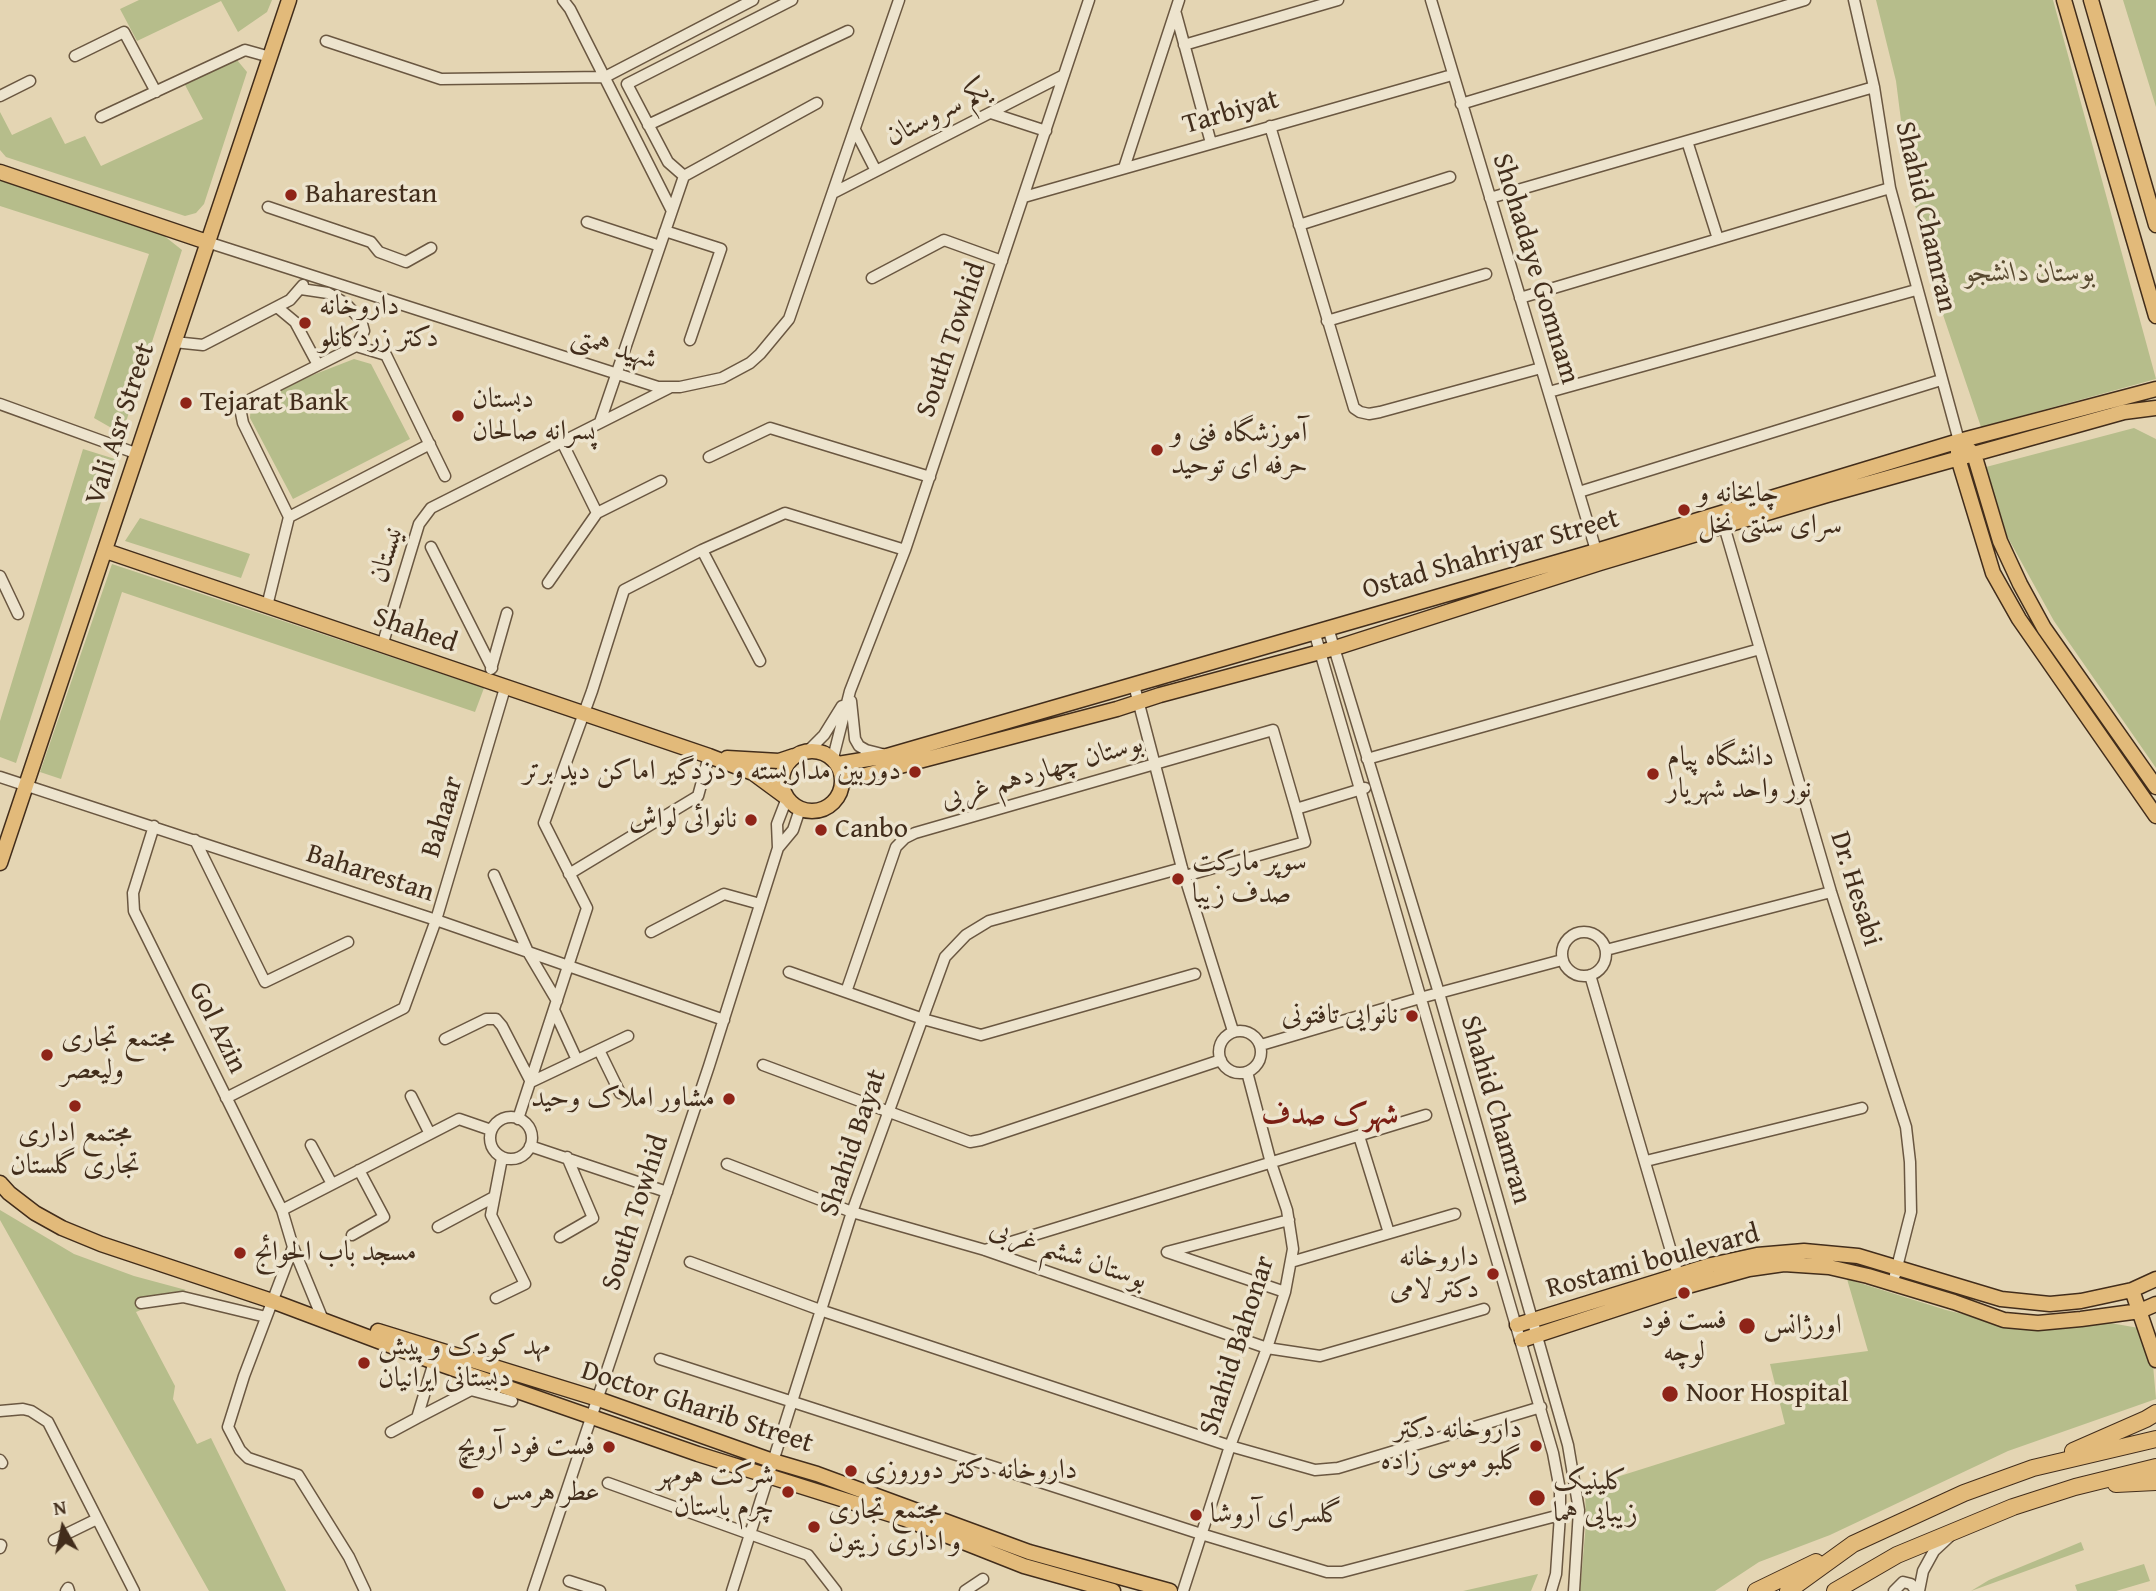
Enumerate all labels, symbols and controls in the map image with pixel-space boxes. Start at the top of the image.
street label: یکم سروستان [880,74,996,154]
street label: Tarbiyat [1179,83,1283,143]
street label: Shahid Chamran [1887,118,1963,316]
street label: Shohadaye Gomnam [1484,150,1586,388]
place label: Baharestan [305,178,437,212]
marker: Baharestan [283,187,299,203]
park label: بوستان دانشجو [1964,257,2096,291]
street label: South Towhid [910,258,994,422]
place label: داروخانه دکتر زردکانلو [319,290,439,356]
marker: داروخانه دکتر زردکانلو [297,315,313,331]
street label: شهید همتی [567,320,661,378]
street label: Vali Asr Street [79,339,163,509]
place label: دبستان پسرانه صالحان [472,383,596,449]
place label: Tejarat Bank [200,386,348,420]
marker: Tejarat Bank [178,395,194,411]
marker: دبستان پسرانه صالحان [450,408,466,424]
place label: آموزشگاه فنی و حرفه ای توحید [1171,417,1308,483]
marker: آموزشگاه فنی و حرفه ای توحید [1149,442,1165,458]
place label: چایخانه و سرای سنتی نخل [1698,477,1842,543]
street label: Ostad Shahriyar Street [1359,502,1623,608]
marker: چایخانه و سرای سنتی نخل [1676,502,1692,518]
street label: نيستان [363,523,411,587]
street label: Shahed [369,601,461,661]
street label: بوستان چهاردهم غربی [937,727,1147,817]
place label: دانشگاه پیام نور واحد شهریار [1667,741,1811,807]
place label: دوربین مداربسته و دزدگیر اماکن دید برتر [523,755,901,789]
marker: دوربین مداربسته و دزدگیر اماکن دید برتر [907,764,923,780]
marker: دانشگاه پیام نور واحد شهریار [1645,766,1661,782]
street label: Bahaar [415,772,471,862]
place label: نانوائی لواش [629,803,737,837]
marker: نانوائی لواش [743,812,759,828]
place label: Canbo [835,813,908,847]
marker: Canbo [813,822,829,838]
street label: Dr. Hesabi [1822,828,1888,950]
street label: Baharestan [302,838,438,910]
place label: سوپر مارکت صدف زیبا [1192,846,1307,912]
marker: سوپر مارکت صدف زیبا [1170,871,1186,887]
street label: Gol Azin [181,977,253,1079]
place label: نانوایی تافتونی [1281,999,1398,1033]
marker: نانوایی تافتونی [1404,1008,1420,1024]
street label: Shahid Chamran [1452,1012,1538,1208]
place label: مجتمع تجاری ولیعصر [61,1022,175,1088]
marker: مجتمع تجاری ولیعصر [39,1047,55,1063]
street label: Shahid Bayat [813,1065,895,1221]
place label: مشاور املاک وحید [531,1082,715,1116]
marker: مشاور املاک وحید [721,1091,737,1107]
marker: مجتمع اداری تجاری گلستان [67,1098,83,1114]
district label: شهرک صدف [1261,1098,1399,1134]
place label: مجتمع اداری تجاری گلستان [10,1117,140,1183]
street label: South Towhid [595,1131,677,1295]
street label: بوستان ششم غربی [985,1212,1151,1298]
street label: Rostami boulevard [1543,1217,1763,1307]
place label: مسجد باب الحوائج [254,1236,417,1270]
place label: داروخانه دکتر لامی [1390,1241,1479,1307]
marker: مسجد باب الحوائج [232,1245,248,1261]
street label: Shahid Bahonar [1193,1252,1283,1440]
marker: داروخانه دکتر لامی [1485,1266,1501,1282]
marker: فست فود لوچه [1676,1285,1692,1301]
place label: فست فود لوچه [1641,1304,1727,1370]
place label: اورژانس [1763,1309,1842,1343]
marker: اورژانس [1737,1316,1757,1336]
place label: مهد کودک و پیش دبستانی ایرانیان [378,1330,550,1396]
marker: مهد کودک و پیش دبستانی ایرانیان [356,1355,372,1371]
street label: Doctor Gharib Street [577,1355,817,1461]
place label: Noor Hospital [1686,1377,1849,1411]
marker: Noor Hospital [1660,1384,1680,1404]
place label: داروخانه دکتر گلبو موسی زاده [1381,1413,1522,1479]
place label: فست فود آرویچ [457,1430,595,1464]
marker: داروخانه دکتر گلبو موسی زاده [1528,1438,1544,1454]
marker: فست فود آرویچ [601,1439,617,1455]
place label: داروخانه دکتر دوروزی [865,1454,1077,1488]
place label: شرکت هومهر چرم باستان [657,1459,774,1525]
marker: داروخانه دکتر دوروزی [843,1463,859,1479]
place label: کلینیک زیبایی هما [1553,1465,1638,1531]
place label: عطر هرمس [492,1476,600,1510]
marker: شرکت هومهر چرم باستان [780,1484,796,1500]
marker: عطر هرمس [470,1485,486,1501]
marker: کلینیک زیبایی هما [1527,1488,1547,1508]
text: N [51,1492,68,1522]
north arrow [28,1493,98,1563]
place label: مجتمع تجاری و اداری زیتون [828,1494,961,1560]
place label: گلسرای آروشا [1210,1498,1342,1532]
marker: گلسرای آروشا [1188,1507,1204,1523]
marker: مجتمع تجاری و اداری زیتون [806,1519,822,1535]

